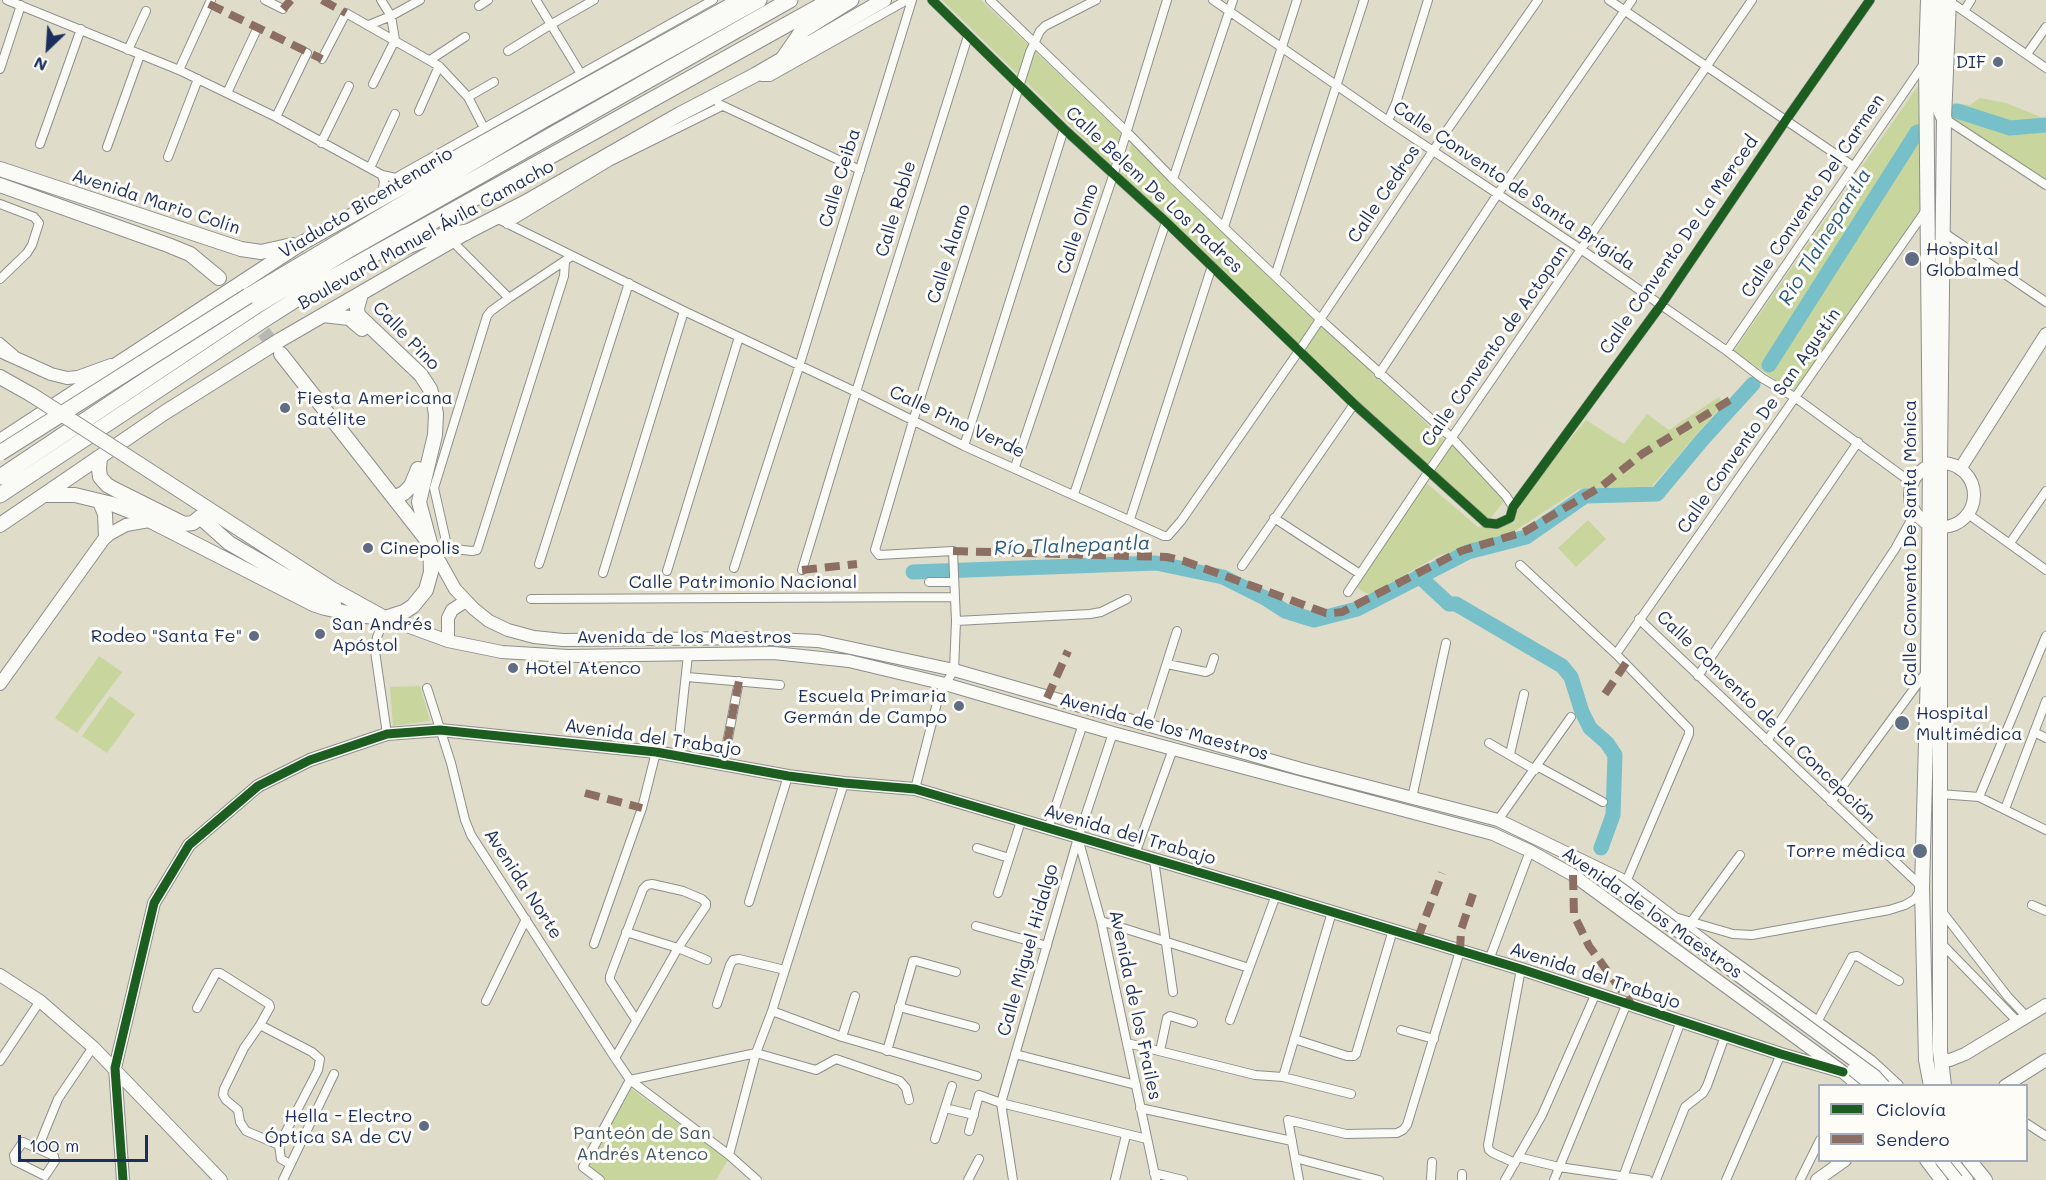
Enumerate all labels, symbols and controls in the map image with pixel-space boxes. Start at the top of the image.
north arrow [18,18,78,78]
place label: DIF [1956,51,1986,73]
text: N [30,53,50,77]
marker: DIF [1991,55,2005,69]
street label: Calle Convento Del Carmen [1737,90,1889,302]
street label: Calle Convento de Santa Brígida [1389,97,1639,275]
street label: Calle Belem De Los Padres [1061,102,1247,278]
street label: Calle Ceiba [815,126,865,230]
street label: Calle Convento De La Merced [1595,132,1763,358]
street label: Calle Cedros [1343,141,1425,247]
street label: Viaducto Bicentenario [275,143,457,263]
street label: Boulevard Manuel Ávila Camacho [294,155,558,315]
street label: Calle Roble [871,158,921,260]
water label: Río Tlalnepantla [1773,164,1877,310]
street label: Avenida Mario Colín [69,165,243,239]
street label: Calle Olmo [1053,181,1103,277]
street label: Calle Álamo [923,202,975,306]
place label: Hospital Globalmed [1926,238,2019,280]
street label: Calle Convento de Actopan [1417,241,1573,451]
marker: Hospital Globalmed [1903,250,1921,268]
street label: Calle Pino [368,297,444,375]
street label: Calle Convento De San Agustín [1673,304,1845,538]
street label: Calle Pino Verde [886,381,1028,463]
place label: Fiesta Americana Satélite [297,387,453,430]
street label: Calle Convento De Santa Mónica [1899,400,1921,686]
marker: Fiesta Americana Satélite [278,401,292,415]
water label: Río Tlalnepantla [993,531,1151,561]
place label: Cinepolis [380,537,460,559]
marker: Cinepolis [361,541,375,555]
street label: Calle Patrimonio Nacional [629,571,857,593]
street label: Calle Convento de La Concepción [1652,606,1880,828]
place label: San Andrés Apóstol [332,613,432,656]
place label: Rodeo "Santa Fe" [91,625,242,647]
street label: Avenida de los Maestros [576,626,792,648]
marker: San Andrés Apóstol [313,627,327,641]
marker: Rodeo "Santa Fe" [247,629,261,643]
place label: Hotel Atenco [525,657,641,679]
marker: Hotel Atenco [506,661,520,675]
place label: Escuela Primaria Germán de Campo [784,685,947,728]
street label: Avenida de los Maestros [1057,689,1271,765]
marker: Escuela Primaria Germán de Campo [952,699,966,713]
place label: Hospital Multimédica [1916,702,2022,744]
marker: Hospital Multimédica [1893,714,1911,732]
street label: Avenida del Trabajo [564,715,742,761]
street label: Avenida del Trabajo [1042,800,1218,870]
street label: Avenida Norte [479,825,567,943]
place label: Torre médica [1786,840,1906,862]
street label: Avenida de los Maestros [1558,842,1746,984]
marker: Torre médica [1911,842,1929,860]
street label: Calle Miguel Hidalgo [993,861,1063,1039]
street label: Avenida de los Frailes [1104,908,1166,1102]
street label: Avenida del Trabajo [1507,938,1683,1014]
legend [1818,1084,2028,1162]
text: Ciclovía [1876,1097,1947,1121]
place label: Hella - Electro Óptica SA de CV [265,1105,412,1148]
marker: Hella - Electro Óptica SA de CV [417,1119,431,1133]
park label: Panteón de San Andrés Atenco [573,1122,711,1164]
scale bar [21,1123,152,1161]
text: Sendero [1876,1127,1950,1151]
text: 100 m [29,1133,79,1157]

